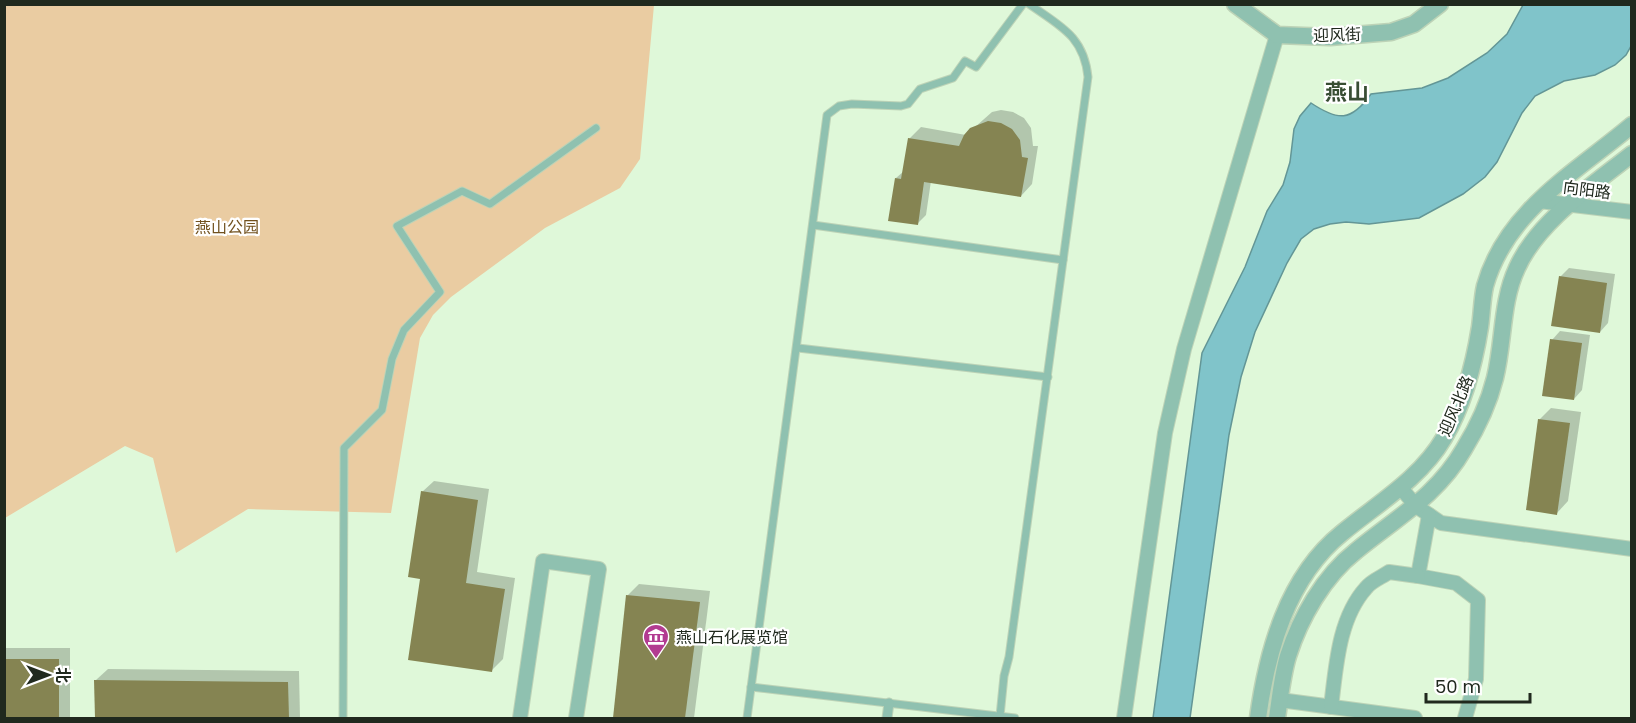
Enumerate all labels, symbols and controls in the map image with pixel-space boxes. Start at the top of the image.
street label: 迎风街 [1313,23,1361,47]
district label: 燕山 [1325,77,1369,108]
street label: 向阳路 [1562,176,1612,204]
park label: 燕山公园 [195,216,259,239]
street label: 迎风北路 [1433,372,1479,440]
museum icon: 燕山石化展览馆 [641,622,671,660]
place label: 燕山石化展览馆 [676,626,788,649]
north arrow [18,645,78,705]
scale bar [1426,666,1530,704]
text: 北 [51,667,74,683]
text: 50 m [1435,674,1481,699]

